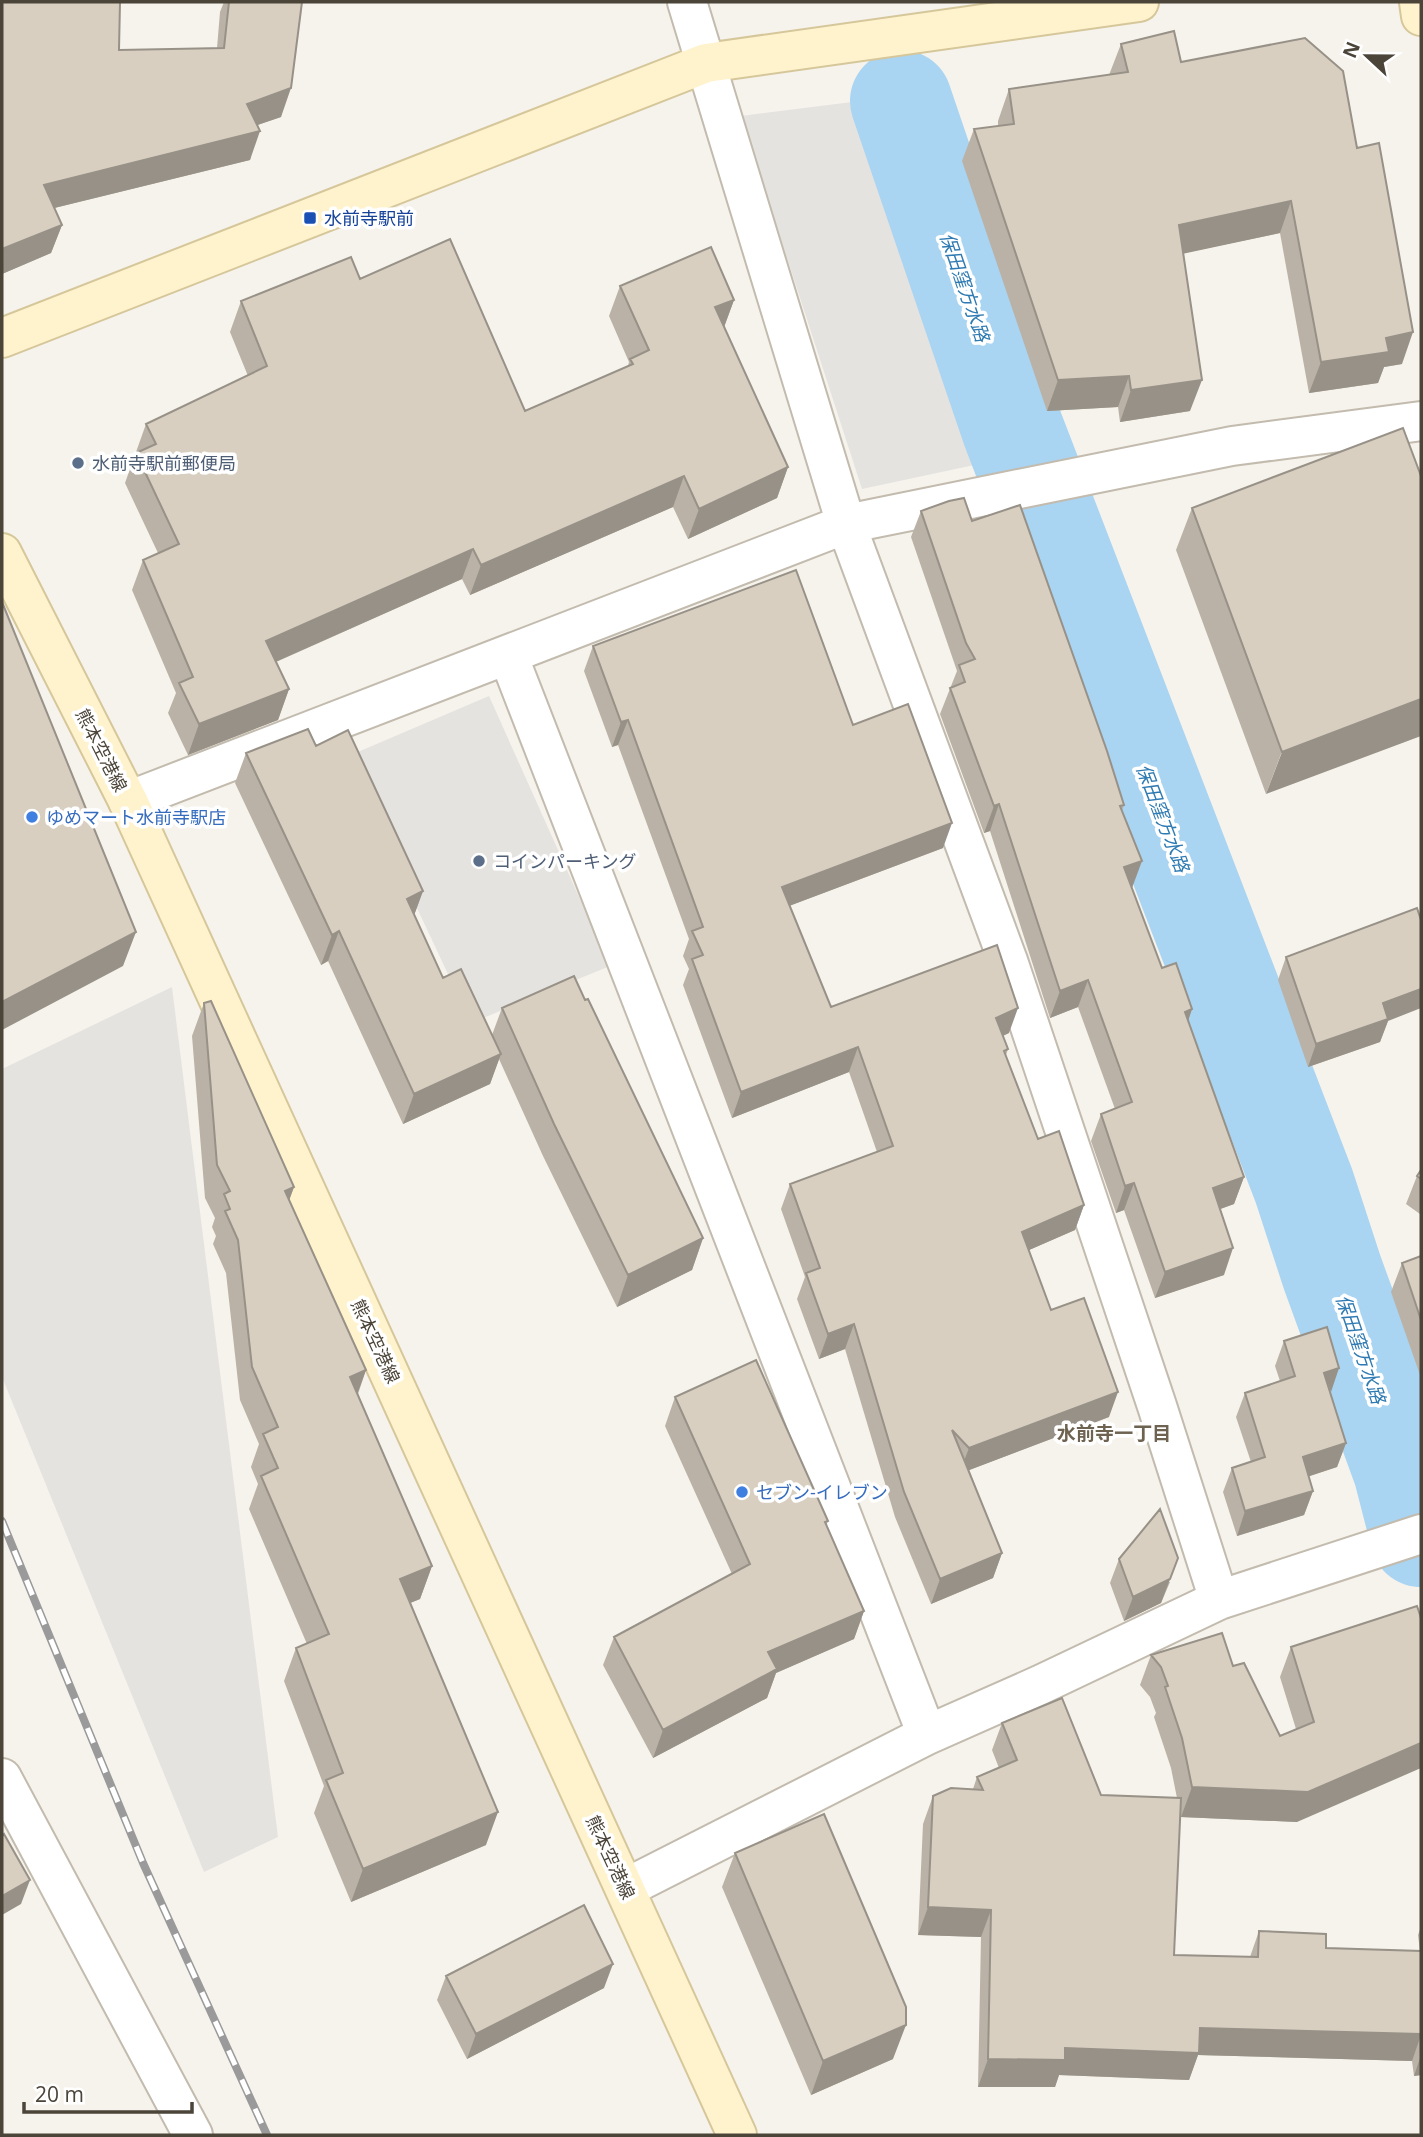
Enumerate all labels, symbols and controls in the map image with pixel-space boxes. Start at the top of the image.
north arrow [1332,21,1402,91]
text: N [1336,38,1366,62]
place label: 水前寺駅前 [324,206,414,230]
marker: 水前寺駅前 [302,210,318,226]
water label: 保田窪方水路 [934,229,996,347]
place label: 水前寺駅前郵便局 [92,451,236,475]
marker: 水前寺駅前郵便局 [70,455,86,471]
street label: 熊本空港線 [71,704,133,796]
water label: 保田窪方水路 [1130,760,1196,878]
place label: ゆめマート水前寺駅店 [46,805,226,829]
marker: ゆめマート水前寺駅店 [24,809,40,825]
place label: コインパーキング [493,849,636,873]
marker: コインパーキング [471,853,487,869]
water label: 保田窪方水路 [1330,1291,1392,1409]
street label: 熊本空港線 [346,1295,406,1387]
district label: 水前寺一丁目 [1057,1420,1171,1446]
place label: セブン-イレブン [756,1480,888,1504]
marker: セブン-イレブン [734,1484,750,1500]
street label: 熊本空港線 [581,1811,641,1903]
scale bar [24,2070,192,2114]
text: 20 m [35,2080,84,2108]

